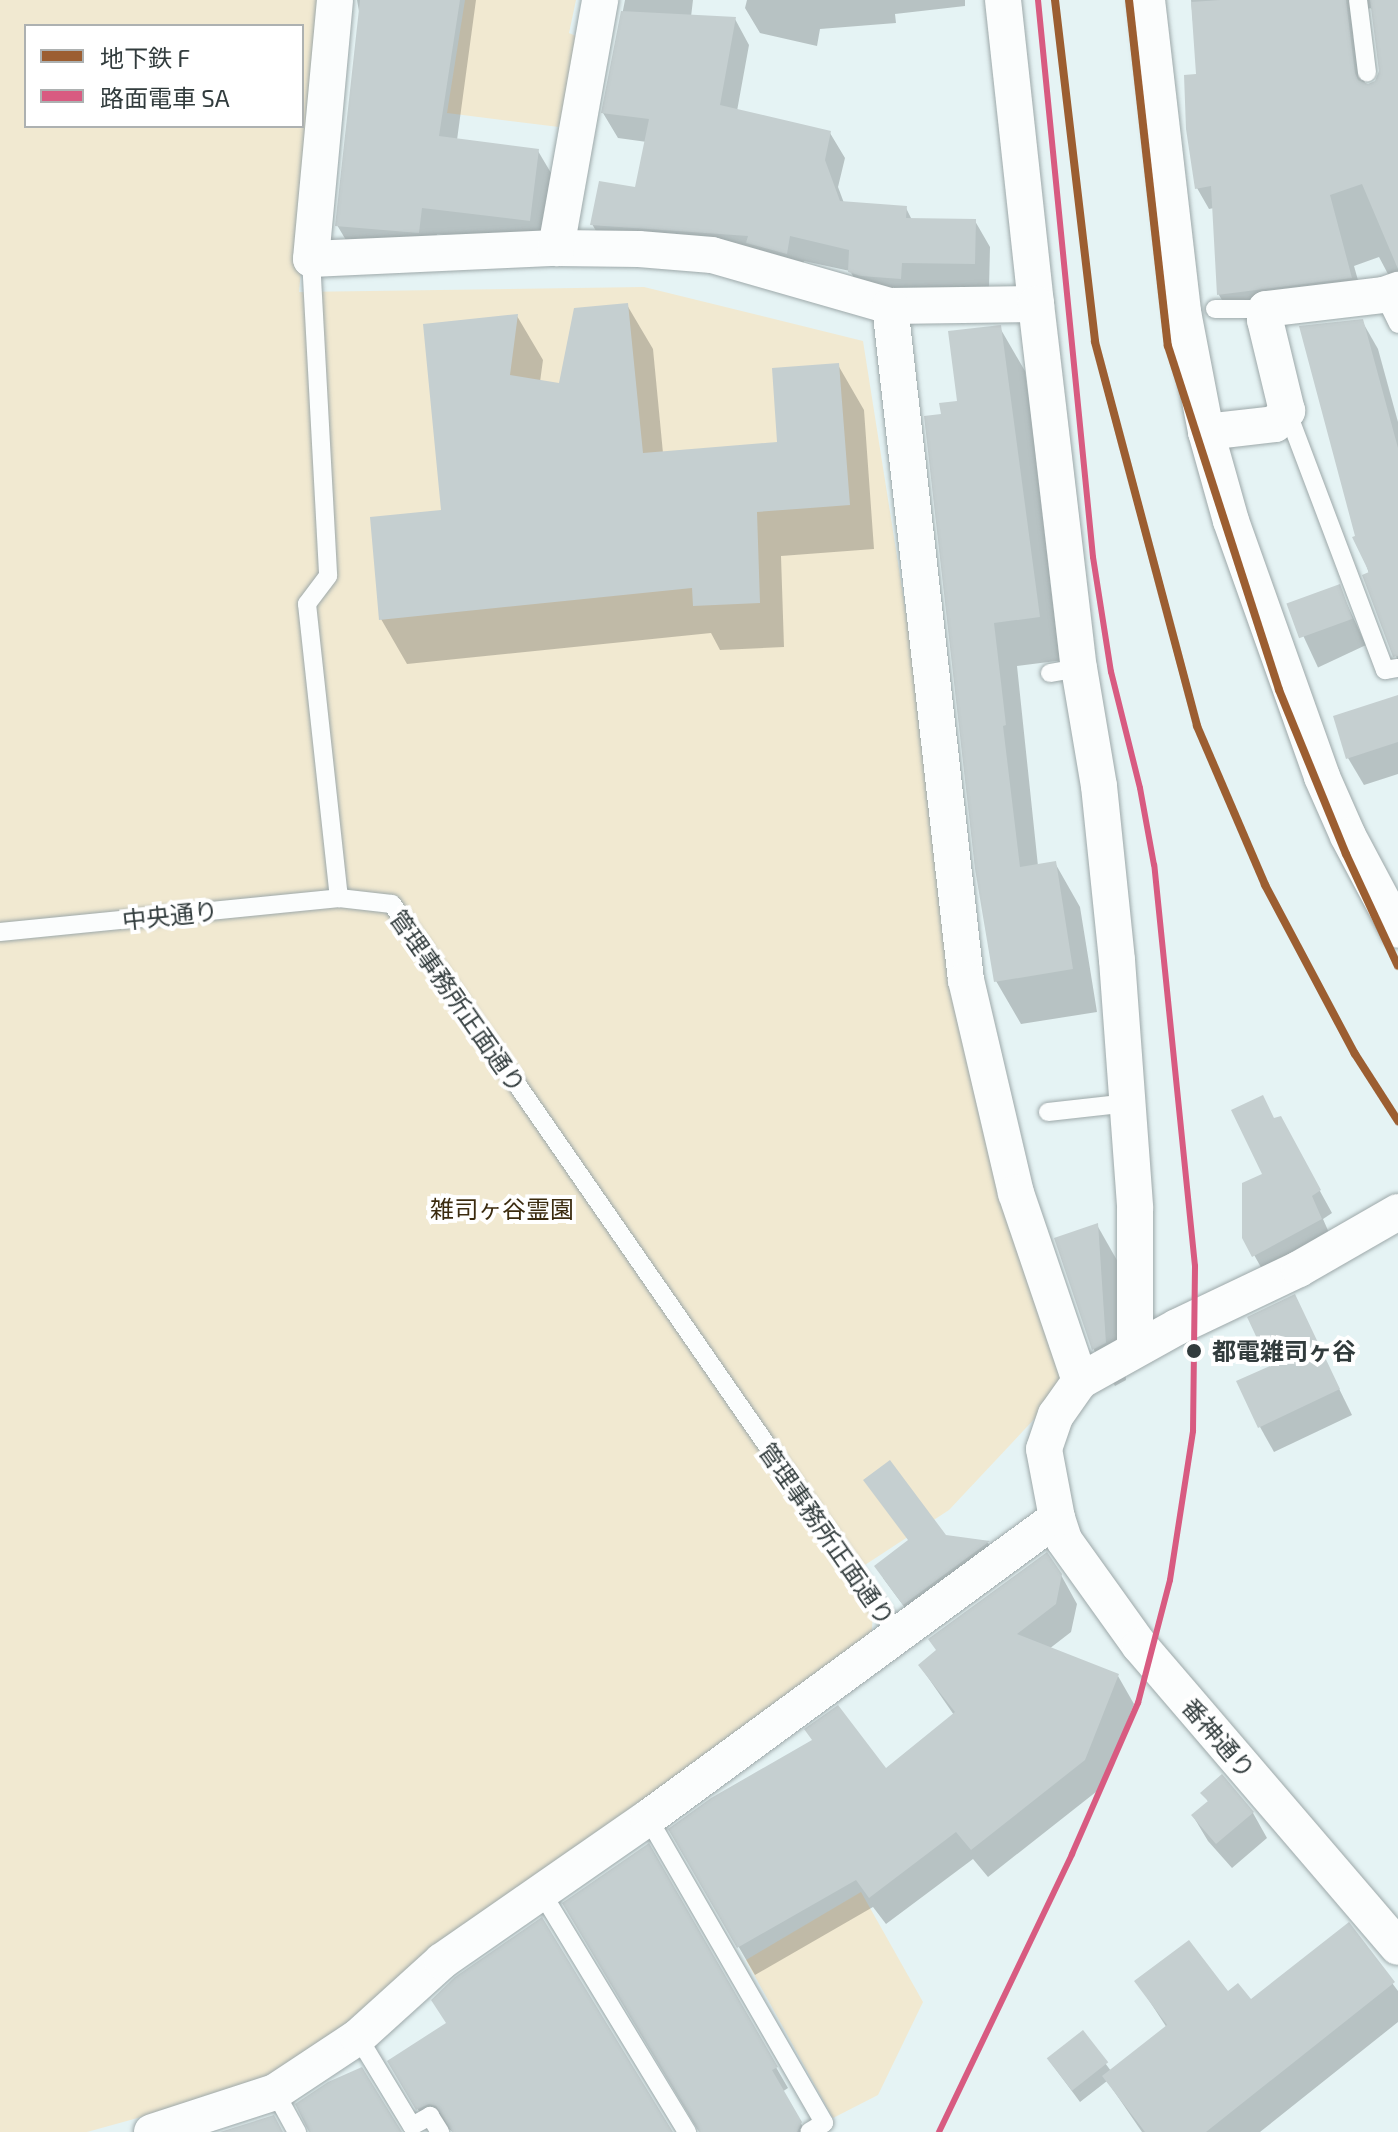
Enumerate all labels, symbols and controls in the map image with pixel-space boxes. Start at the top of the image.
legend [24,24,304,128]
text: 地下鉄 F [100,43,190,72]
text: 路面電車 SA [100,83,230,112]
street label: 中央通り [121,896,219,934]
street label: 管理事務所正面通り [384,904,532,1098]
park label: 雑司ヶ谷霊園 [430,1195,574,1223]
place label: 都電雑司ヶ谷 [1212,1337,1356,1365]
marker: 都電雑司ヶ谷 [1183,1340,1205,1362]
street label: 管理事務所正面通り [753,1437,901,1631]
street label: 番神通り [1177,1692,1261,1784]

